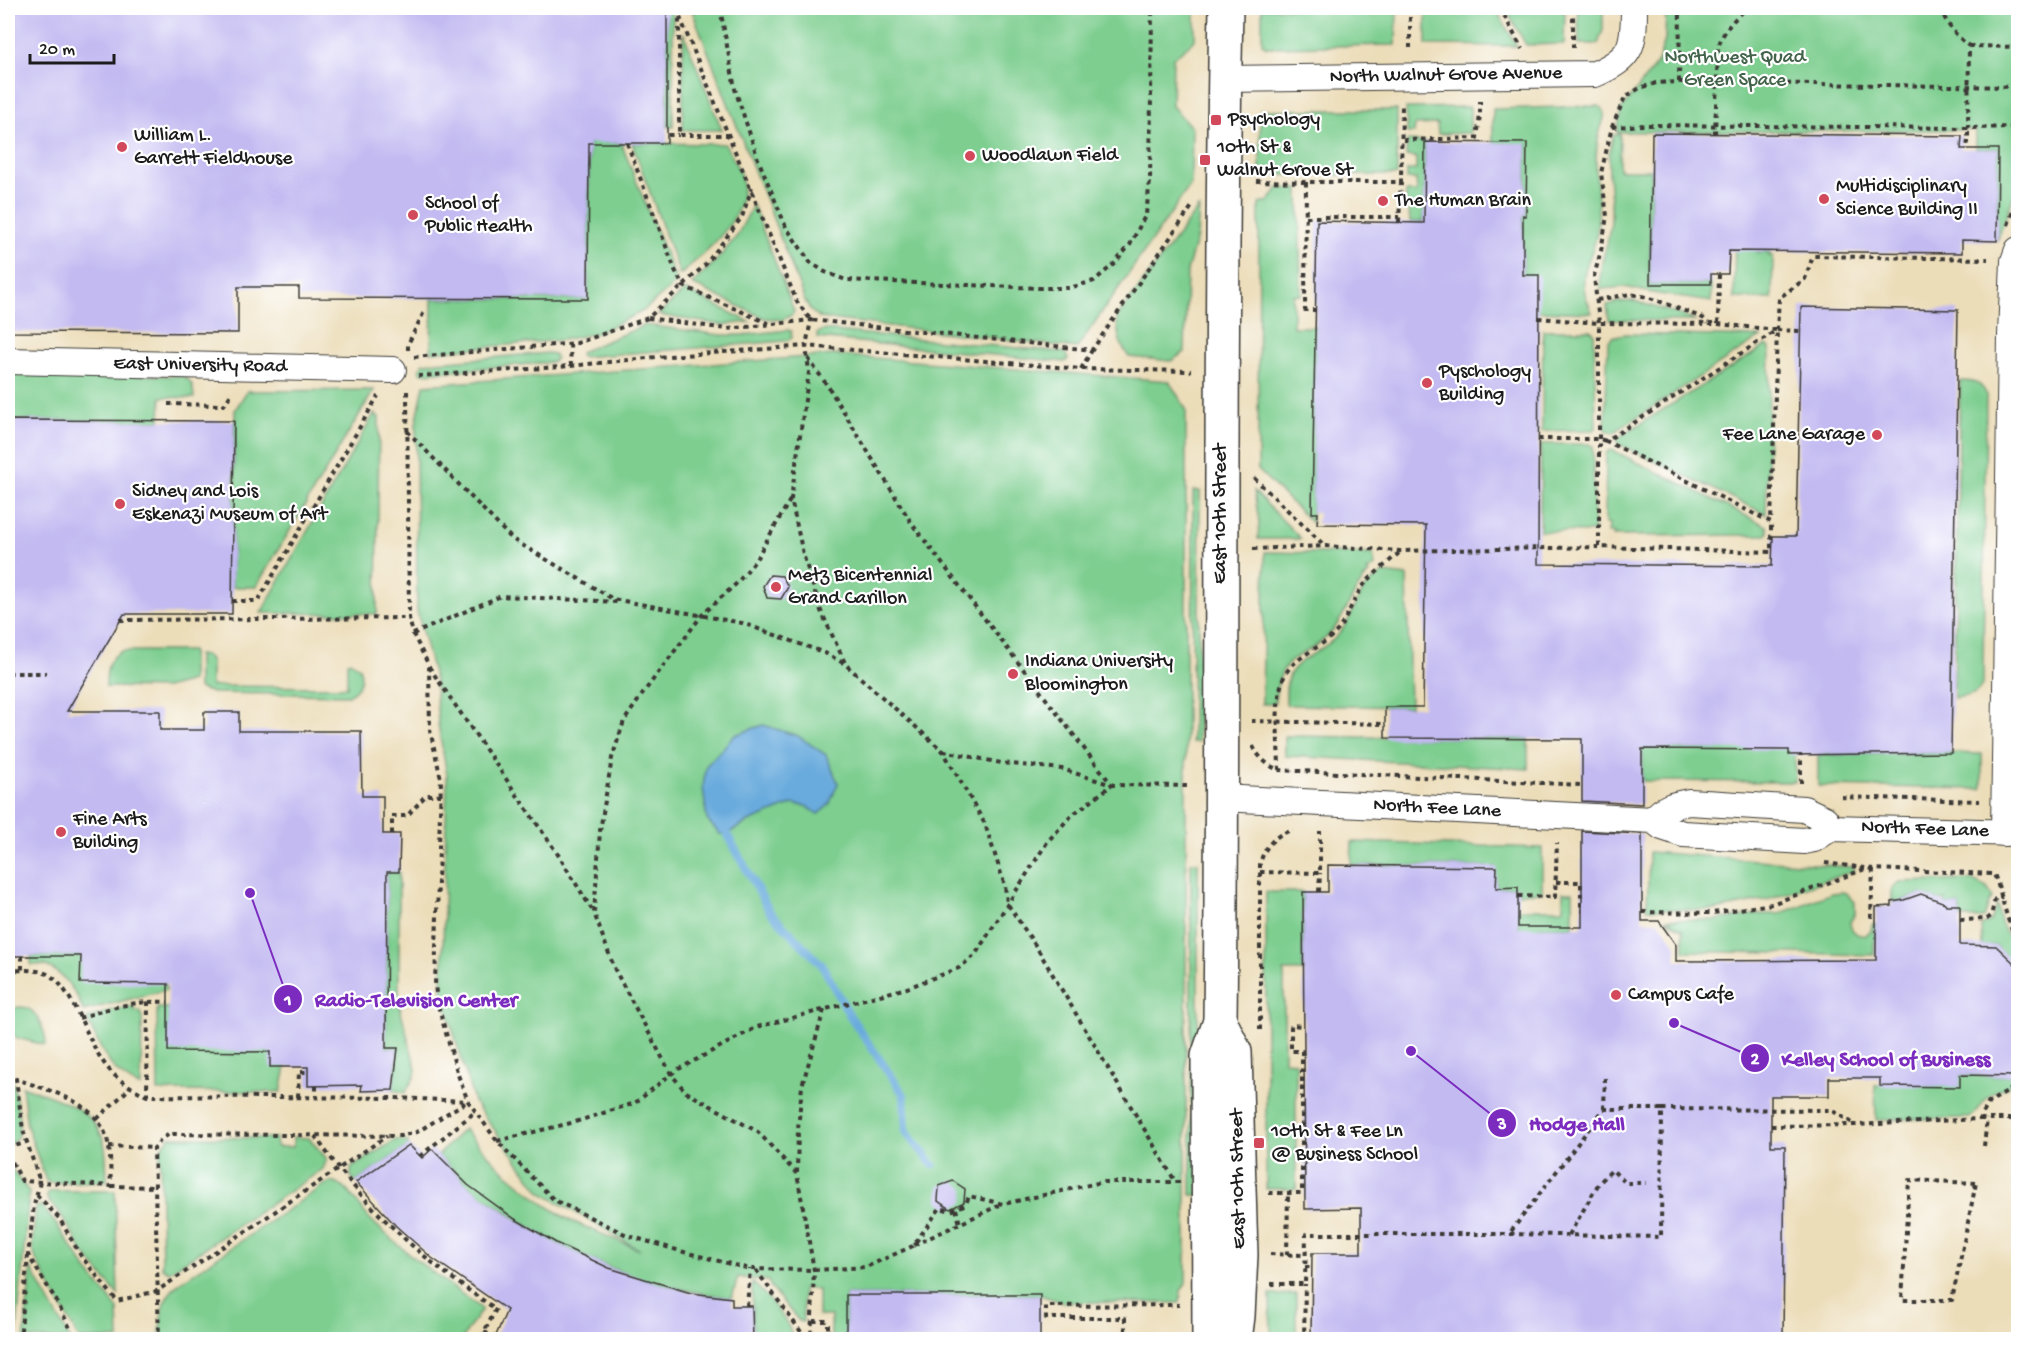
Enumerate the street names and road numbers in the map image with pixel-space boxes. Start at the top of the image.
street label: North Walnut Grove Avenue [1330,62,1563,90]
street label: East University Road [113,353,289,379]
street label: East 10th Street [1210,442,1233,584]
street label: North Fee Lane [1372,794,1502,824]
street label: North Fee Lane [1861,816,1990,844]
street label: East 10th Street [1226,1107,1252,1249]

